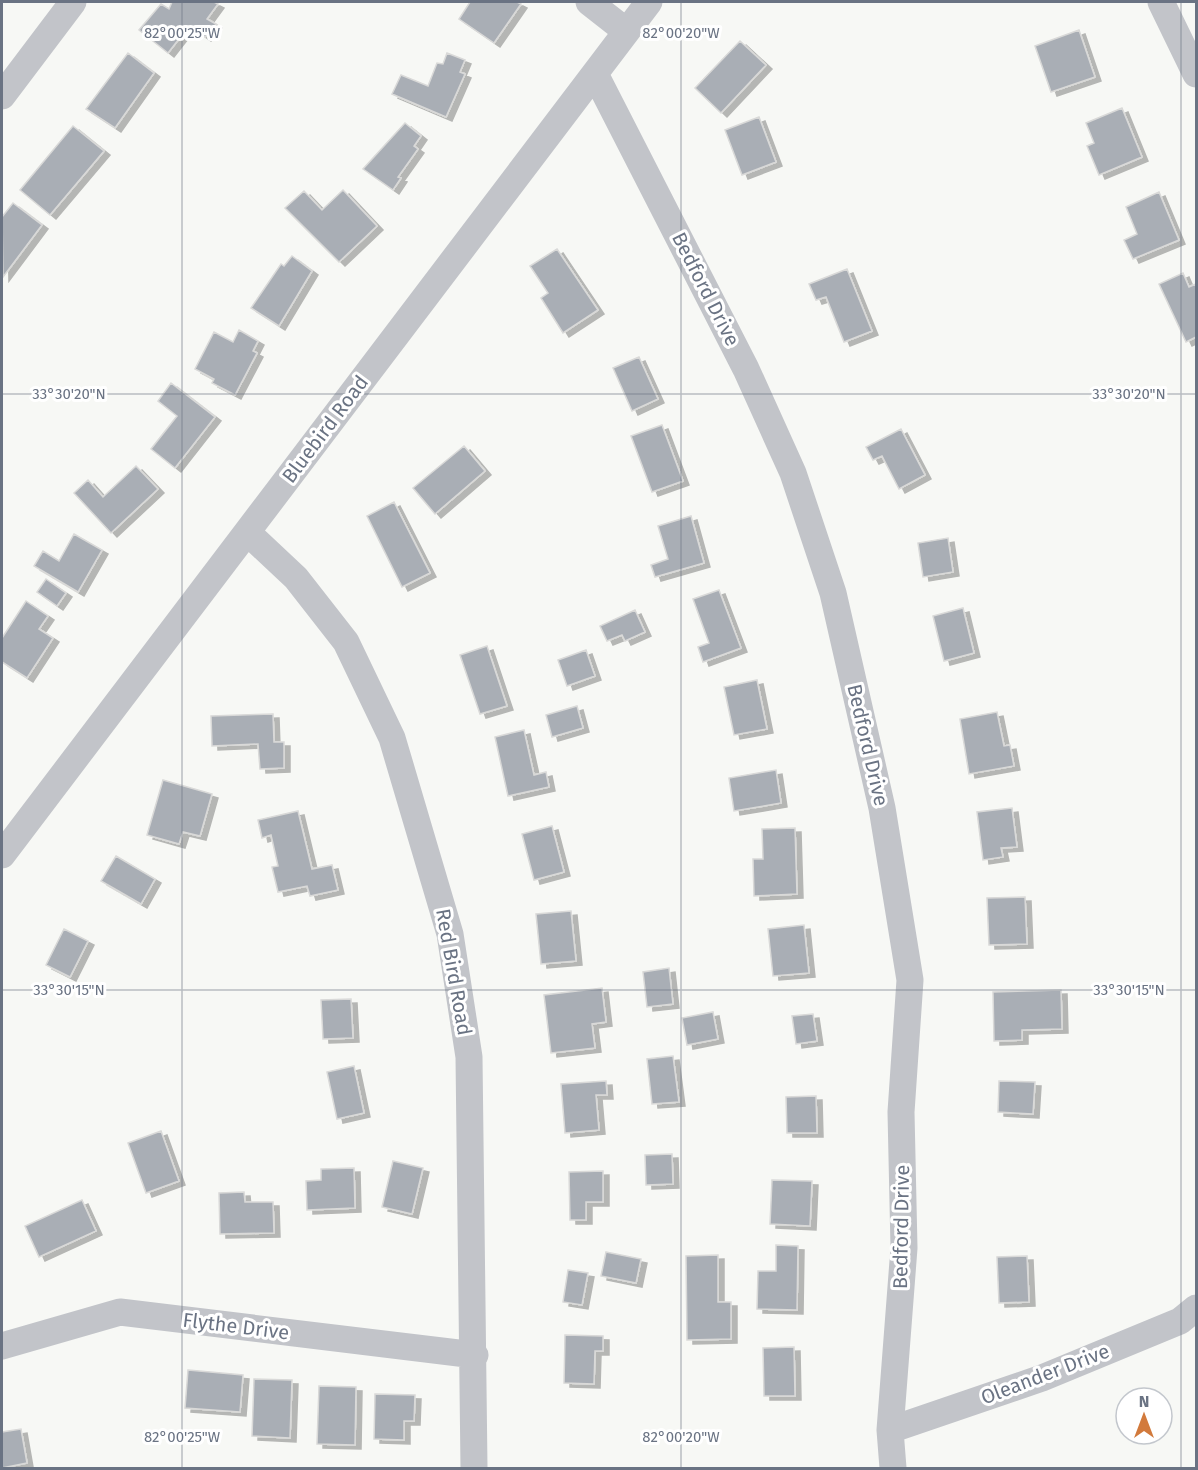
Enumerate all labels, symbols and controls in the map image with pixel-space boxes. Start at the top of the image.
text: 82°00'25"W [144,24,221,42]
text: 82°00'20"W [642,24,720,42]
street label: Bedford Drive [667,228,745,350]
street label: Bluebird Road [277,370,373,488]
text: 33°30'20"N [32,385,106,403]
text: 33°30'20"N [1092,385,1166,403]
street label: Bedford Drive [842,682,894,808]
street label: Red Bird Road [431,907,477,1037]
text: 33°30'15"N [33,981,105,999]
text: 33°30'15"N [1093,981,1165,999]
street label: Bedford Drive [888,1165,914,1289]
street label: Flythe Drive [181,1308,291,1344]
street label: Oleander Drive [977,1338,1113,1410]
north arrow [1114,1386,1174,1446]
text: N [1139,1392,1149,1411]
text: 82°00'25"W [144,1428,221,1446]
text: 82°00'20"W [642,1428,720,1446]

